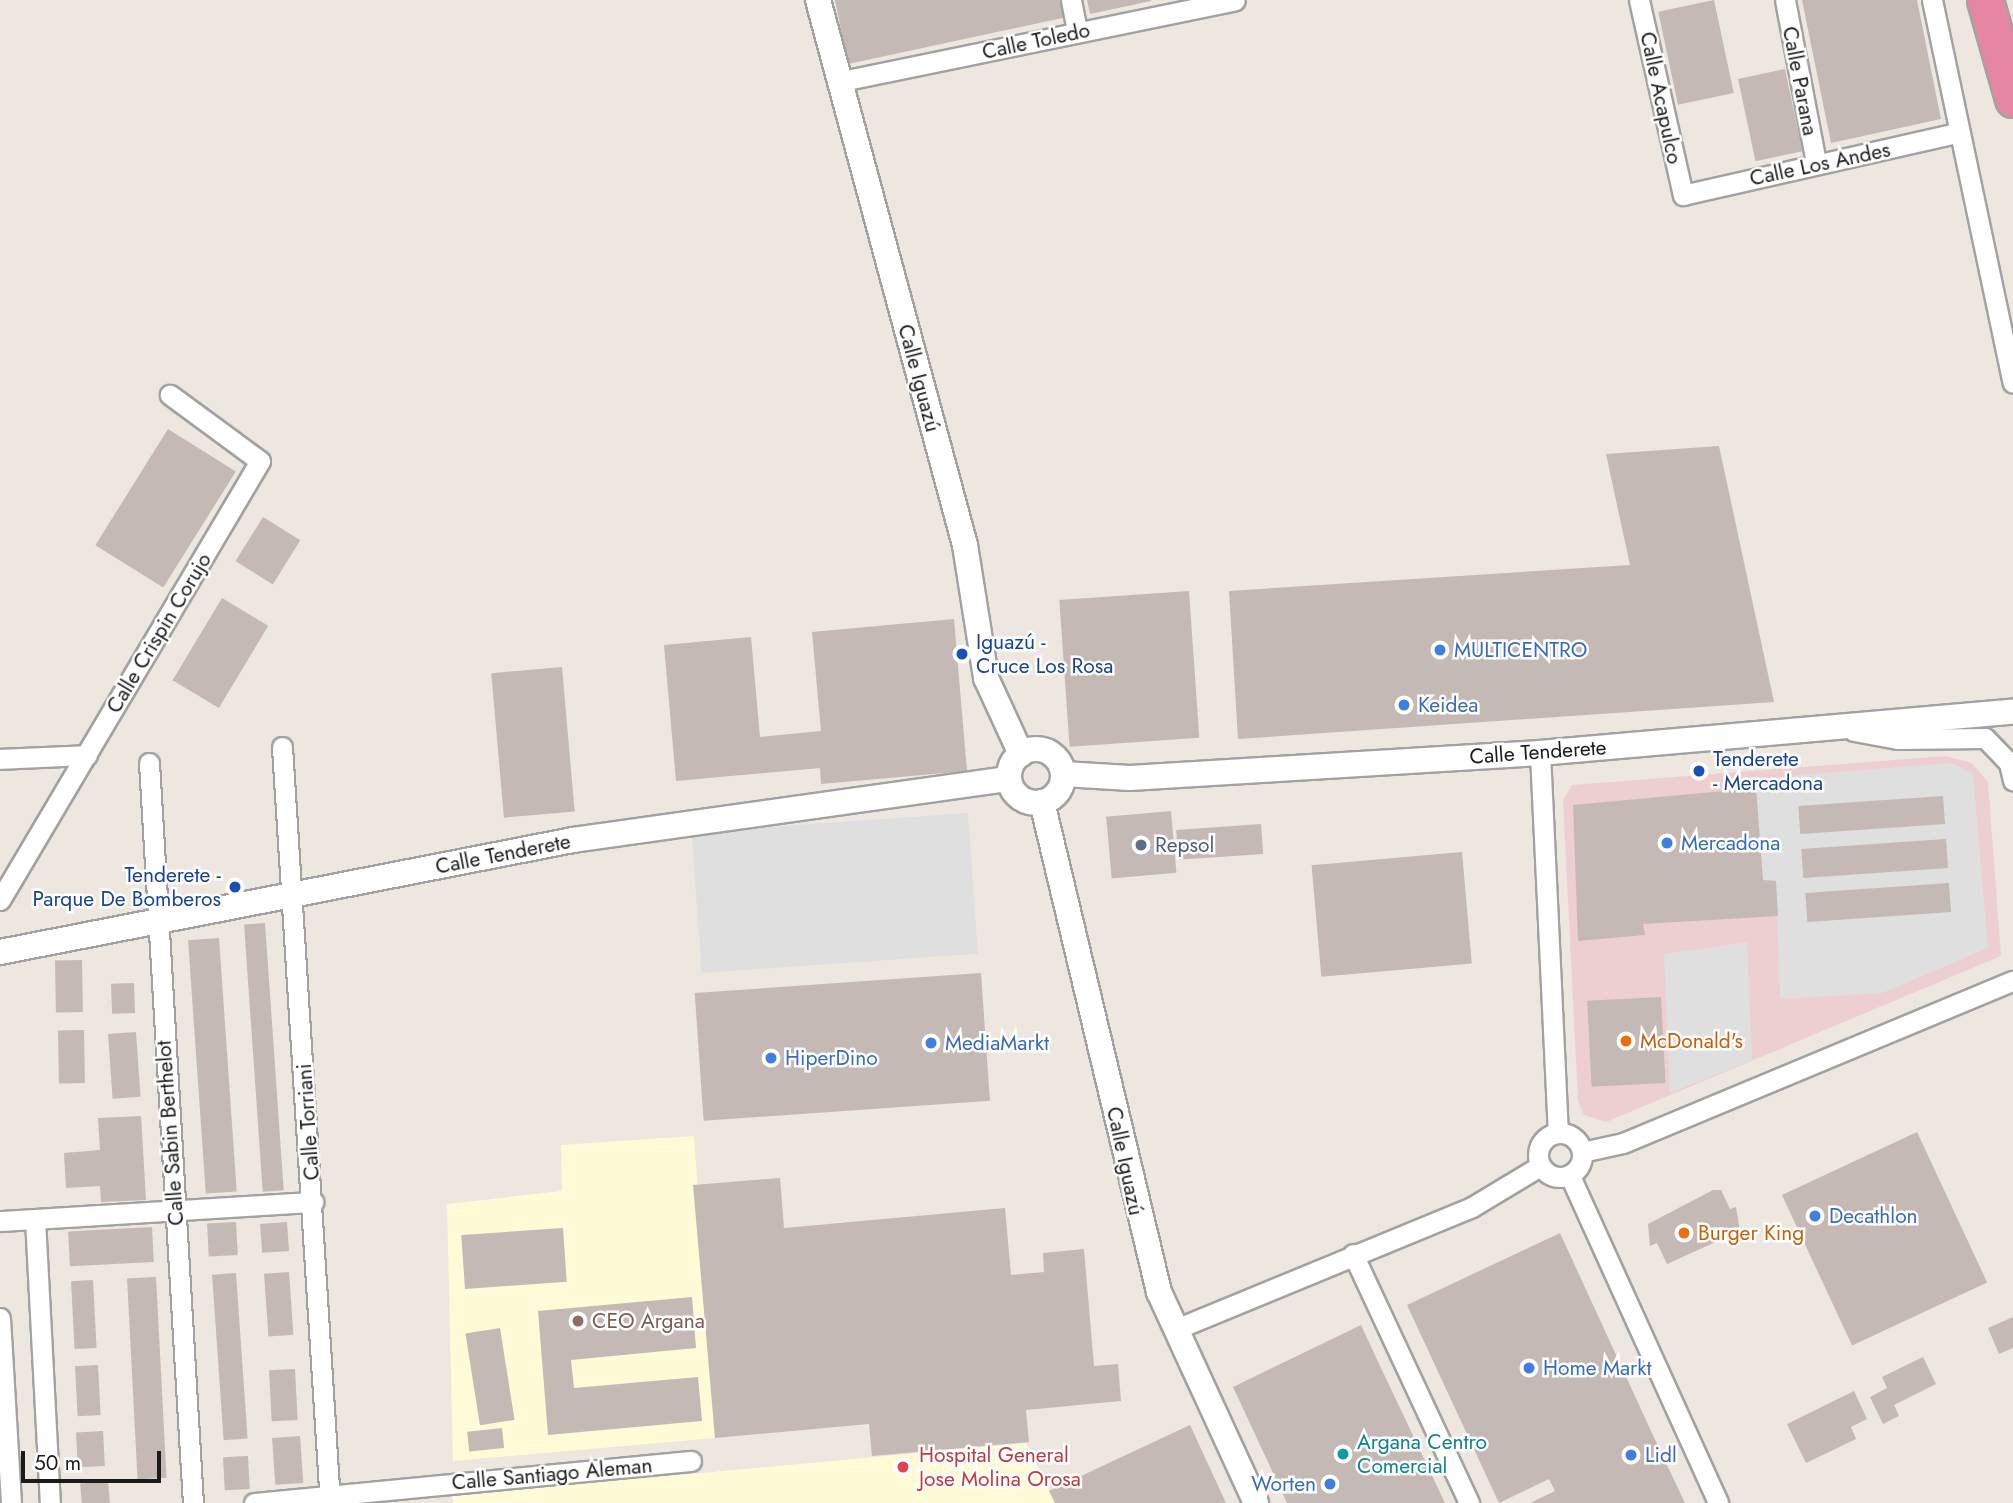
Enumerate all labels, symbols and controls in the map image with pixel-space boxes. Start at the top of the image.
street label: Calle Toledo [980,17,1092,65]
street label: Calle Parana [1777,24,1823,138]
street label: Calle Acapulco [1635,30,1687,166]
street label: Calle Los Andes [1747,137,1893,191]
street label: Calle Iguazú [893,322,945,434]
street label: Calle Crispin Corujo [101,548,217,718]
place label: Iguazú - Cruce Los Rosa [976,629,1113,679]
place label: MULTICENTRO [1454,637,1587,663]
marker: MULTICENTRO [1432,642,1448,658]
marker: Iguazú - Cruce Los Rosa [954,646,970,662]
place label: Keidea [1418,692,1478,718]
marker: Keidea [1396,697,1412,713]
street label: Calle Tenderete [1469,735,1607,769]
place label: Tenderete - Mercadona [1713,746,1823,796]
marker: Tenderete - Mercadona [1691,763,1707,779]
street label: Calle Tenderete [433,829,573,879]
place label: Mercadona [1681,830,1780,856]
place label: Repsol [1155,832,1214,858]
marker: Mercadona [1659,835,1675,851]
marker: Repsol [1133,837,1149,853]
place label: Tenderete - Parque De Bomberos [32,862,221,912]
marker: Tenderete - Parque De Bomberos [227,879,243,895]
place label: McDonald's [1640,1028,1743,1054]
place label: MediaMarkt [945,1030,1049,1056]
marker: McDonald's [1618,1033,1634,1049]
marker: MediaMarkt [923,1035,939,1051]
street label: Calle Sabin Berthelot [151,1040,189,1226]
place label: HiperDino [785,1045,878,1071]
marker: HiperDino [763,1050,779,1066]
street label: Calle Torriani [291,1063,325,1181]
street label: Calle Iguazú [1101,1104,1149,1218]
place label: Decathlon [1829,1203,1918,1229]
marker: Decathlon [1807,1208,1823,1224]
place label: Burger King [1698,1220,1804,1246]
marker: Burger King [1676,1225,1692,1241]
place label: CEO Argana [592,1308,705,1334]
marker: CEO Argana [570,1313,586,1329]
place label: Home Markt [1543,1355,1652,1381]
marker: Home Markt [1521,1360,1537,1376]
place label: Argana Centro Comercial [1357,1429,1487,1479]
scale bar [24,1436,164,1480]
place label: Hospital General Jose Molina Orosa [919,1442,1081,1492]
place label: Lidl [1645,1442,1677,1468]
marker: Argana Centro Comercial [1335,1446,1351,1462]
marker: Lidl [1623,1447,1639,1463]
text: 50 m [34,1448,81,1478]
street label: Calle Santiago Aleman [451,1453,653,1495]
marker: Hospital General Jose Molina Orosa [893,1457,913,1477]
place label: Worten [1251,1471,1316,1497]
marker: Worten [1322,1476,1338,1492]

